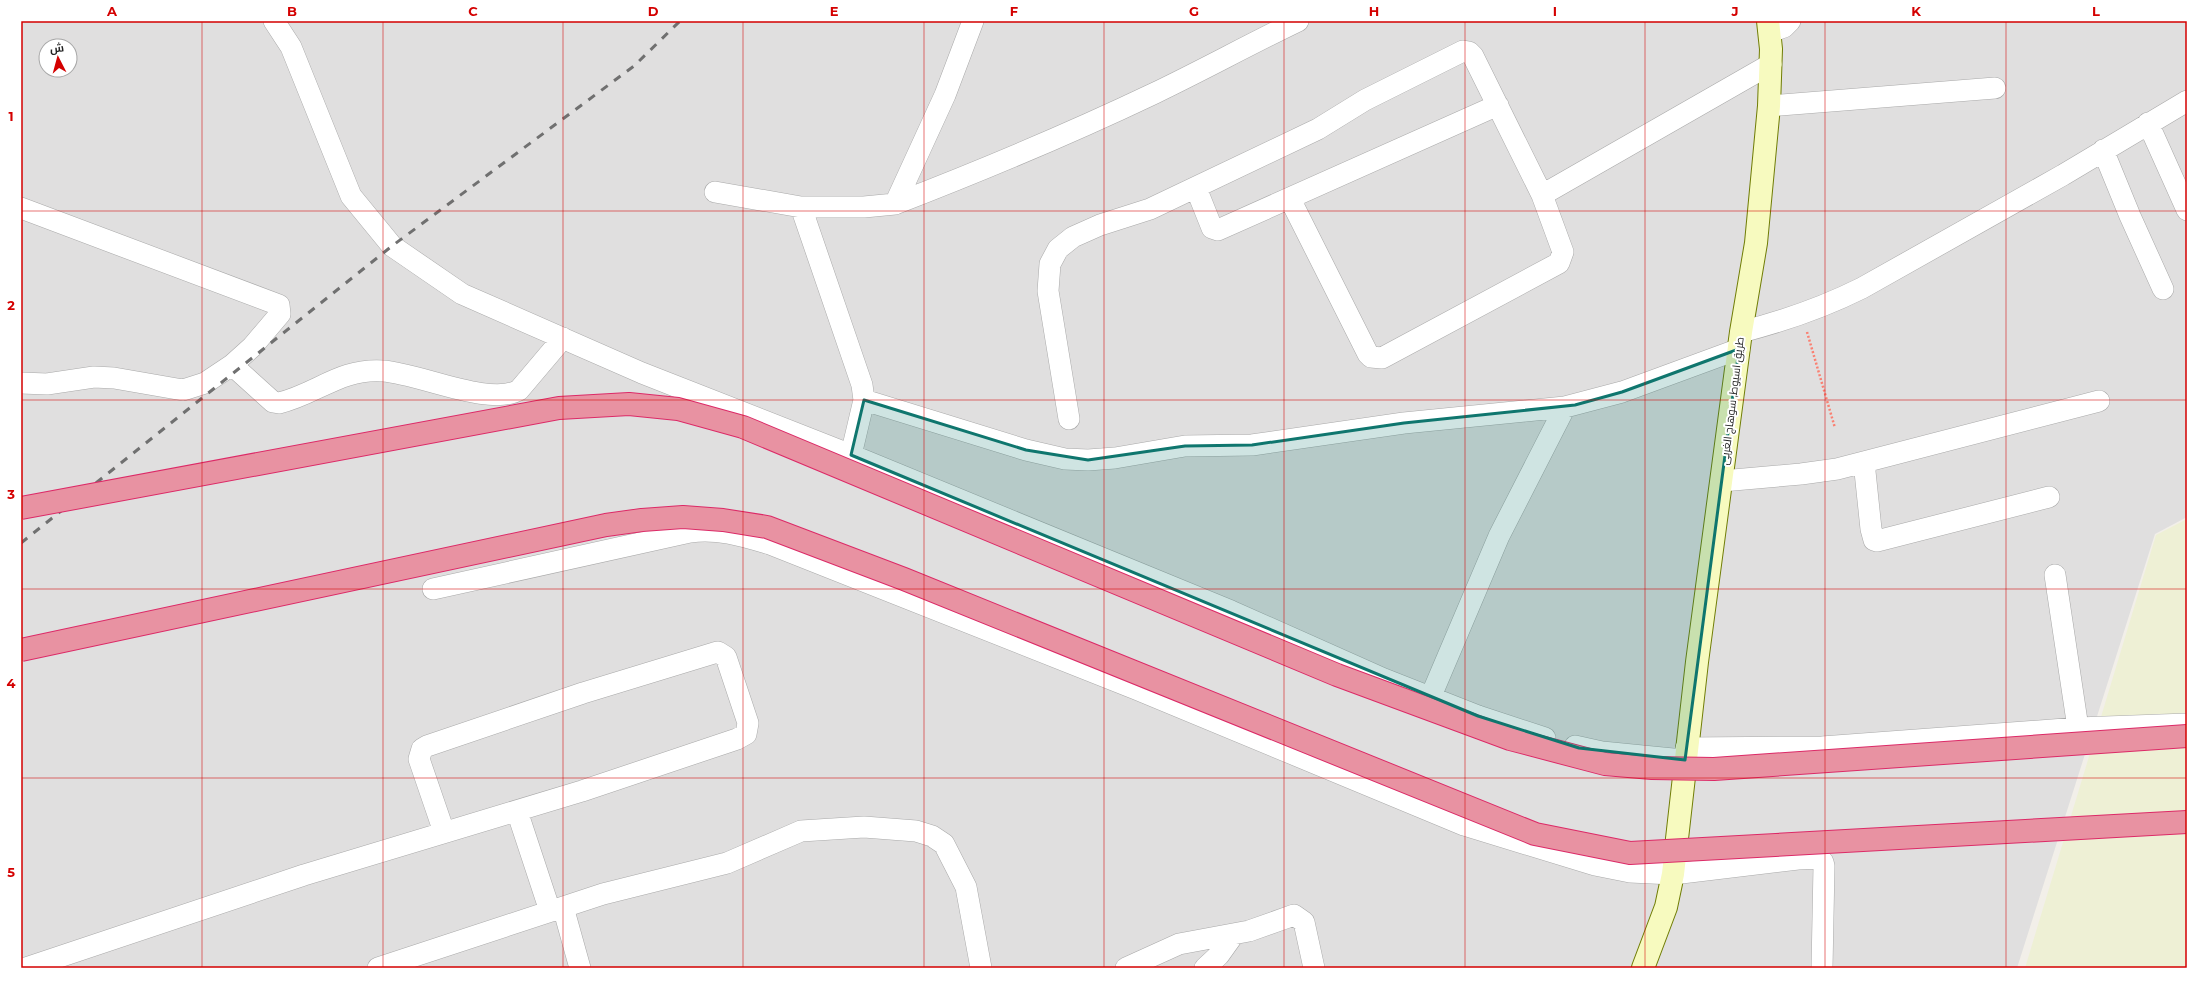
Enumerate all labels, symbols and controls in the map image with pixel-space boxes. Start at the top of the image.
text: A [106,3,118,19]
text: B [287,3,297,19]
text: C [468,3,478,19]
text: D [648,3,659,19]
text: E [830,3,839,19]
text: F [1010,3,1018,19]
text: G [1189,3,1199,19]
text: H [1369,3,1379,19]
text: I [1553,3,1557,19]
text: J [1730,3,1739,19]
text: K [1911,3,1921,19]
text: L [2092,3,2100,19]
north arrow [38,38,78,78]
text: ش [49,40,65,56]
text: 1 [8,108,14,124]
text: 2 [7,297,15,313]
street label: طريق اسيوط, سوهاج الغربى [1717,336,1748,466]
text: 3 [6,486,15,502]
text: 4 [7,675,16,691]
text: 5 [7,864,15,880]

